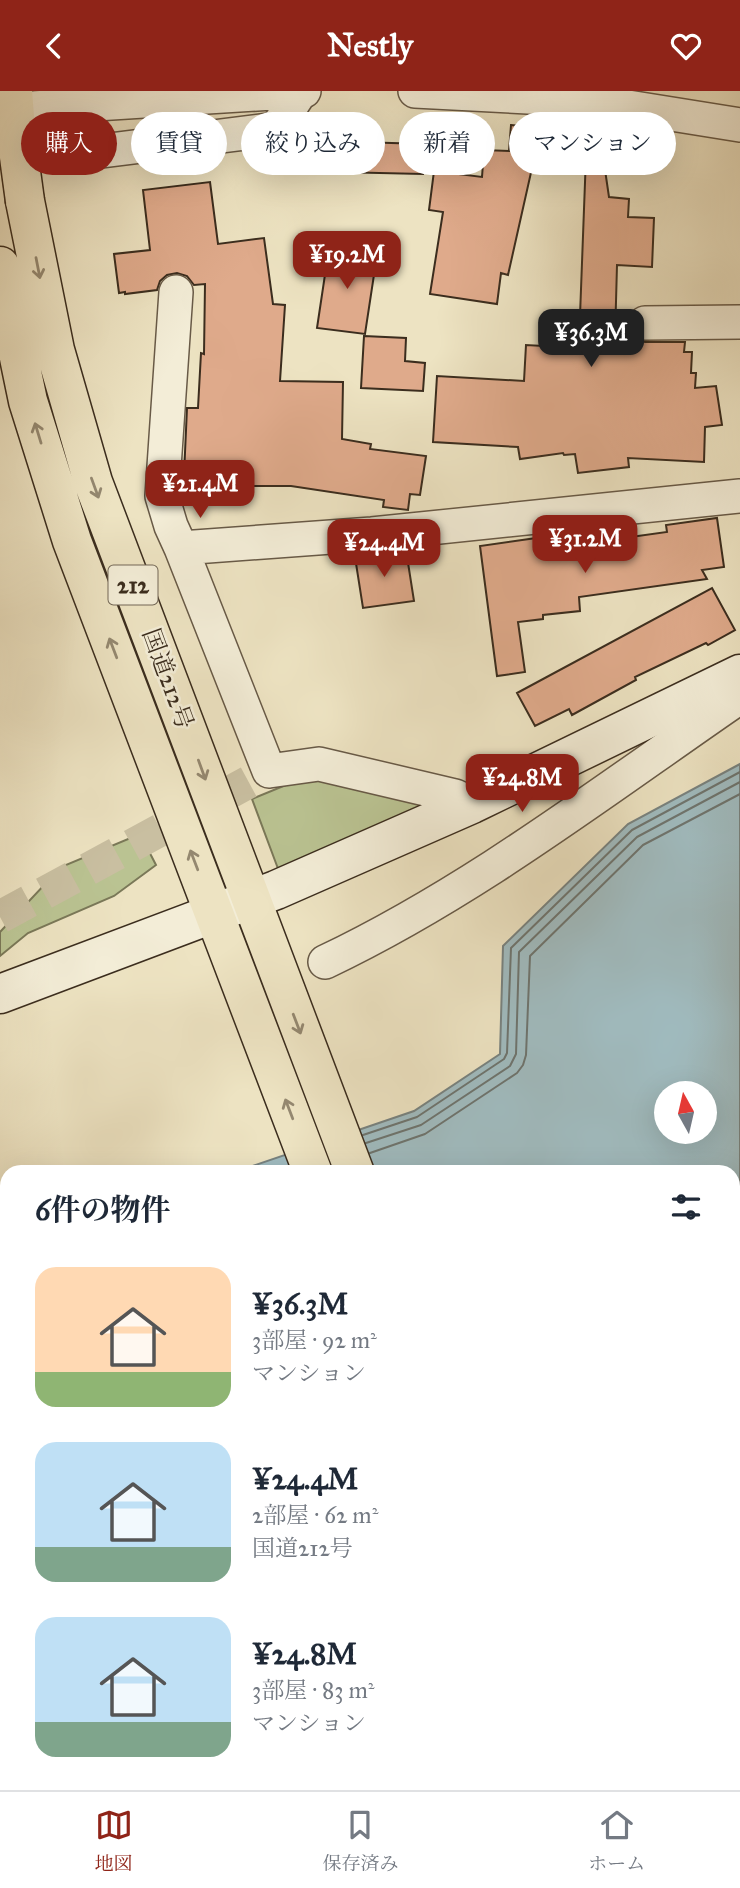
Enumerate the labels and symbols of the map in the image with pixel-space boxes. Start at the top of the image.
pin: ¥19.2M [290,231,404,291]
one-way arrow [32,256,46,279]
pin: ¥36.3M [534,309,648,369]
one-way arrow [30,422,43,444]
pin: ¥21.4M [143,461,257,520]
one-way arrow [90,477,102,499]
pin: ¥31.2M [528,515,642,575]
pin: ¥24.4M [327,519,441,579]
road number: 212 [108,565,158,605]
street label: 国道212号 [136,624,200,734]
one-way arrow [105,637,118,659]
pin: ¥24.8M [465,755,579,814]
one-way arrow [197,758,209,780]
one-way arrow [186,850,199,872]
one-way arrow [292,1013,305,1034]
north arrow [654,1081,718,1145]
one-way arrow [282,1098,294,1120]

